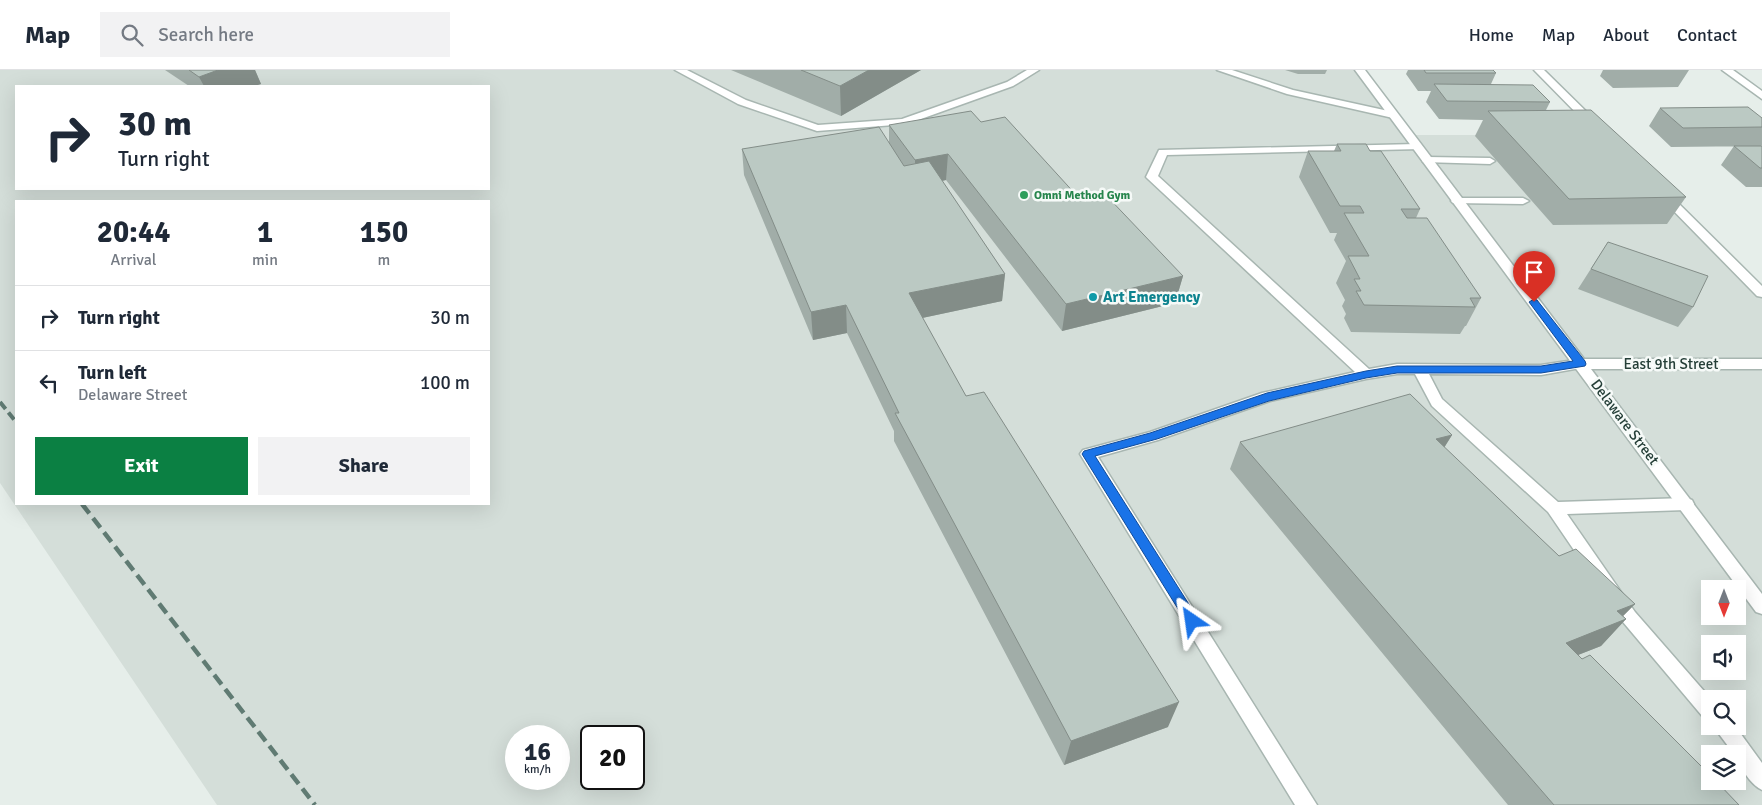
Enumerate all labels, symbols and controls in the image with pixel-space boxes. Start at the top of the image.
search box [100,12,450,57]
text: Map [25,20,70,50]
icon: search [118,21,146,49]
text: Search here [158,23,254,47]
text: Home [1469,24,1514,46]
text: Map [1542,24,1575,46]
text: About [1603,24,1649,46]
text: Contact [1677,24,1737,46]
text: 30 m [118,102,192,145]
icon: right [35,105,100,170]
text: Turn right [118,145,210,172]
place label: Omni Method Gym [1034,188,1131,203]
marker: Omni Method Gym [1018,189,1030,201]
text: 20:44 [97,214,170,251]
text: 1 [257,214,273,251]
text: 150 [360,214,408,251]
text: Arrival [110,250,157,270]
text: min [252,250,278,270]
text: m [378,250,390,270]
pin [1513,251,1555,302]
icon: arrive [1520,258,1548,286]
place label: Art Emergency [1103,288,1201,306]
marker: Art Emergency [1087,291,1099,303]
icon: right [35,304,63,332]
text: Turn right [78,306,160,330]
text: 30 m [430,306,470,330]
street label: East 9th Street [1624,355,1719,373]
text: Turn left [78,361,147,385]
icon: left [35,369,63,397]
text: 100 m [420,371,470,395]
street label: Delaware Street [1587,376,1663,468]
text: Delaware Street [78,385,187,405]
button: Exit [35,437,248,495]
button: Share [258,437,470,495]
north arrow [1701,580,1746,625]
map controls [1701,580,1746,790]
position arrow [1165,594,1217,646]
button: sound [1701,635,1746,680]
button: search [1701,690,1746,735]
speed limit sign: 20 [580,725,645,790]
text: 16 [524,736,551,767]
button: layers [1701,745,1746,790]
text: km/h [524,762,551,777]

